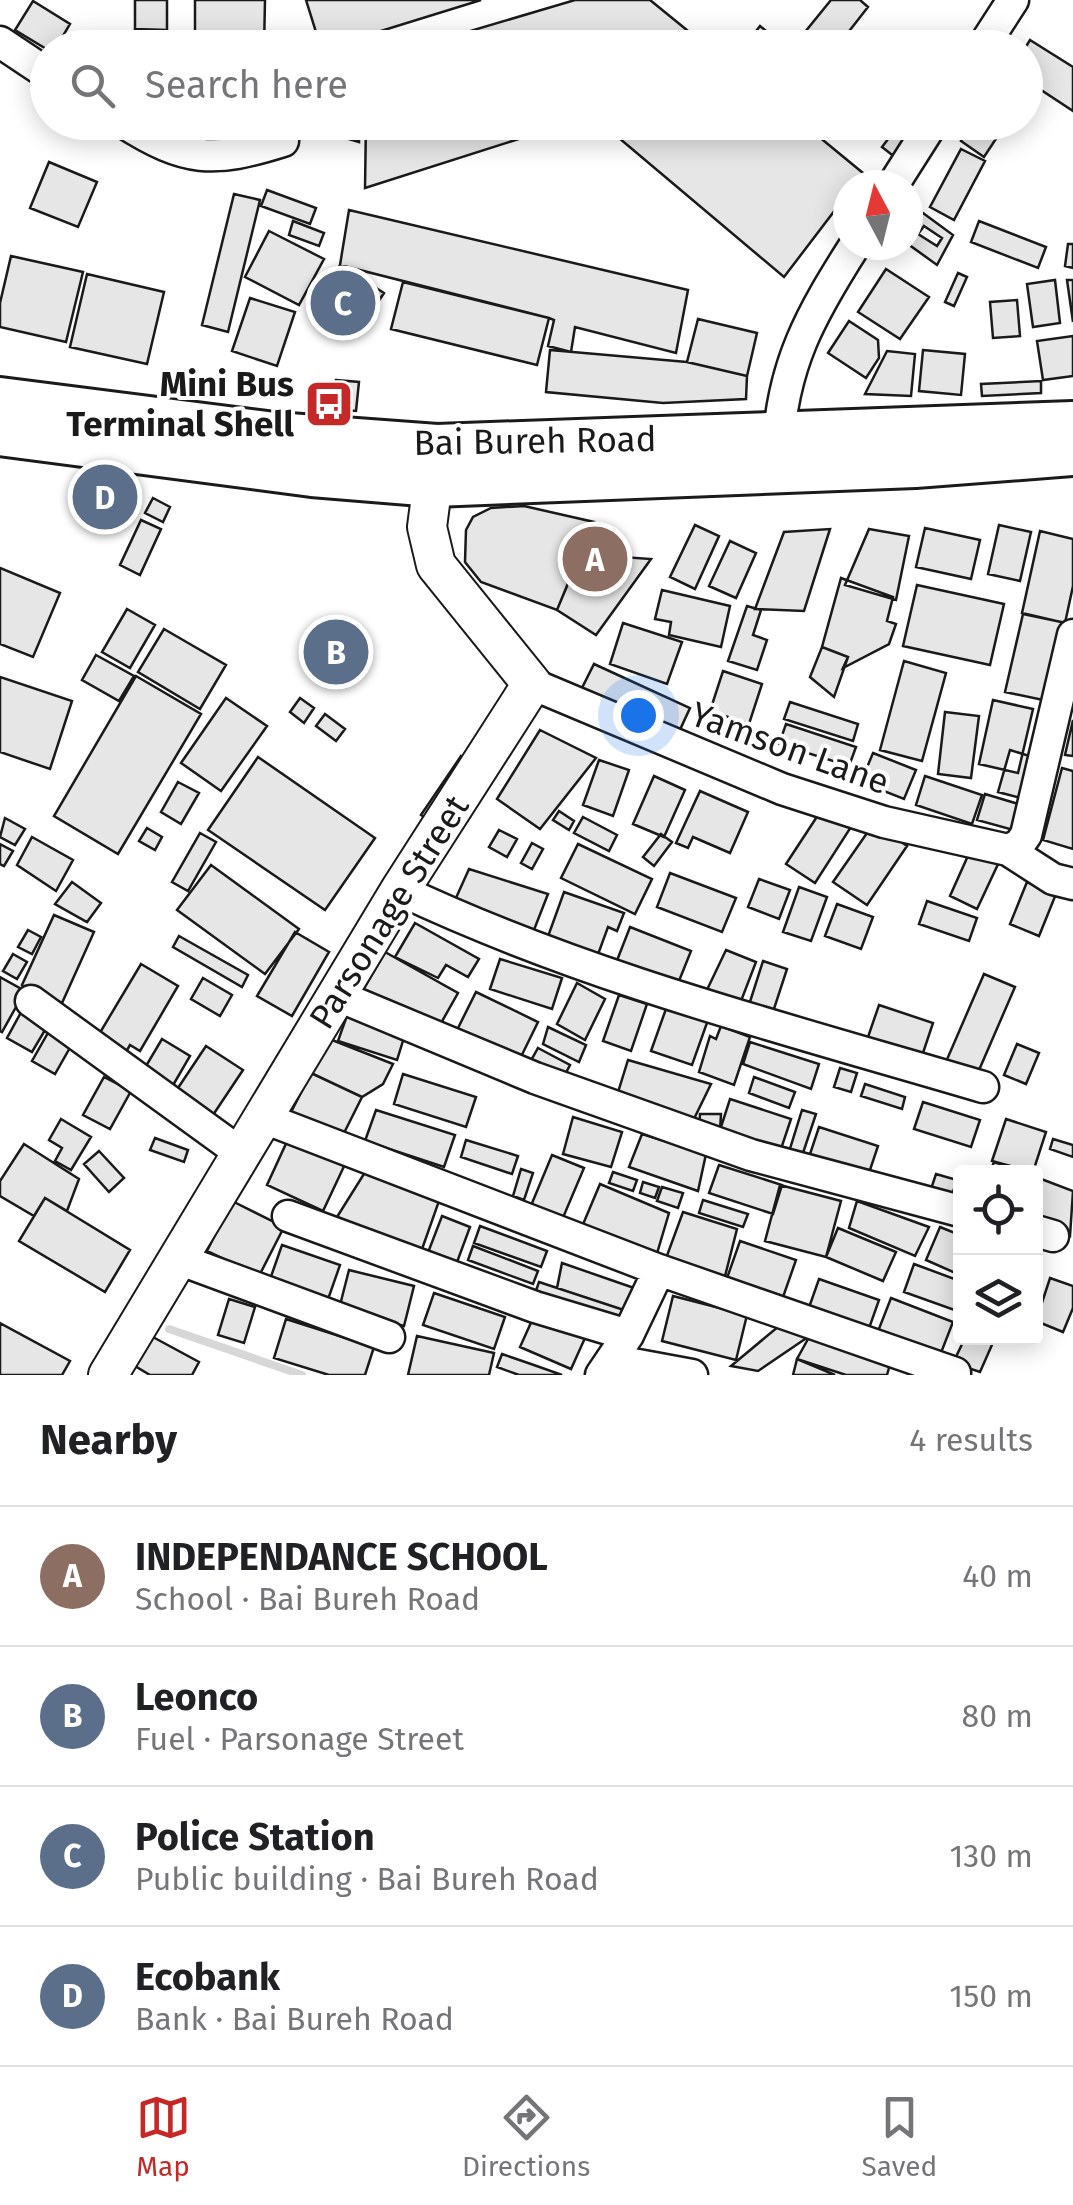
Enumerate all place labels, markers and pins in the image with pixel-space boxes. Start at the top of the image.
pin: C [310,266,376,340]
place label: Mini Bus Terminal Shell [66,363,295,445]
bus stop icon: Mini Bus Terminal Shell [303,378,355,430]
pin: D [72,460,138,534]
pin: A [562,522,628,596]
pin: B [304,614,368,690]

